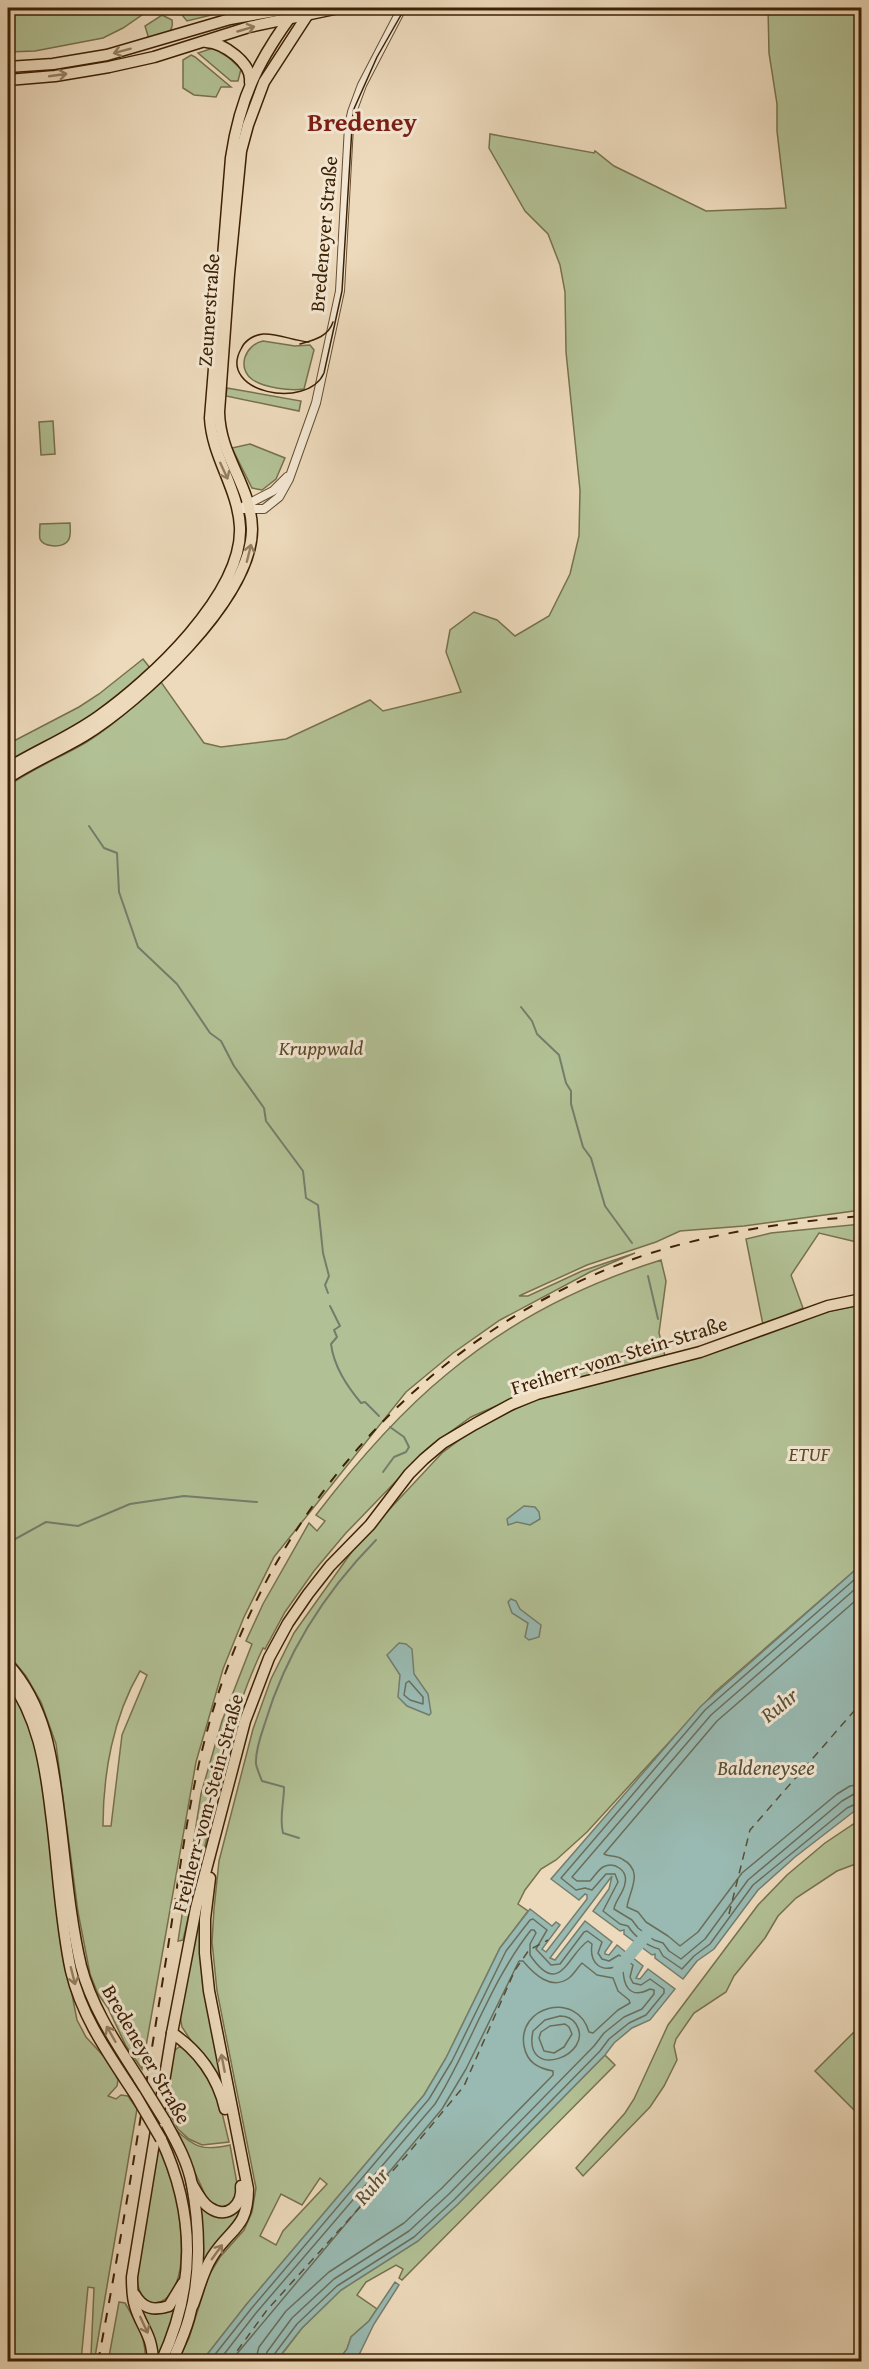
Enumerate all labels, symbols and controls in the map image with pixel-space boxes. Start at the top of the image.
one-way arrow [236,23,255,34]
one-way arrow [113,45,132,57]
one-way arrow [48,70,68,81]
district label: Bredeney [307,102,417,141]
street label: Bredeneyer Straße [302,155,344,313]
street label: Zeunerstraße [190,252,226,368]
one-way arrow [218,462,230,480]
one-way arrow [243,544,255,563]
park label: Kruppwald [278,1033,364,1062]
street label: Freiherr-vom-Stein-Straße [507,1308,731,1402]
park label: ETUF [787,1439,831,1468]
water label: Ruhr [753,1679,805,1730]
street label: Freiherr-vom-Stein-Straße [164,1691,250,1915]
water label: Baldeneysee [716,1752,815,1783]
one-way arrow [67,1966,79,1985]
street label: Bredeneyer Straße [95,1979,199,2129]
one-way arrow [105,2026,117,2043]
one-way arrow [217,2054,228,2074]
water label: Ruhr [345,2160,397,2212]
one-way arrow [211,2244,223,2260]
one-way arrow [139,2316,151,2334]

